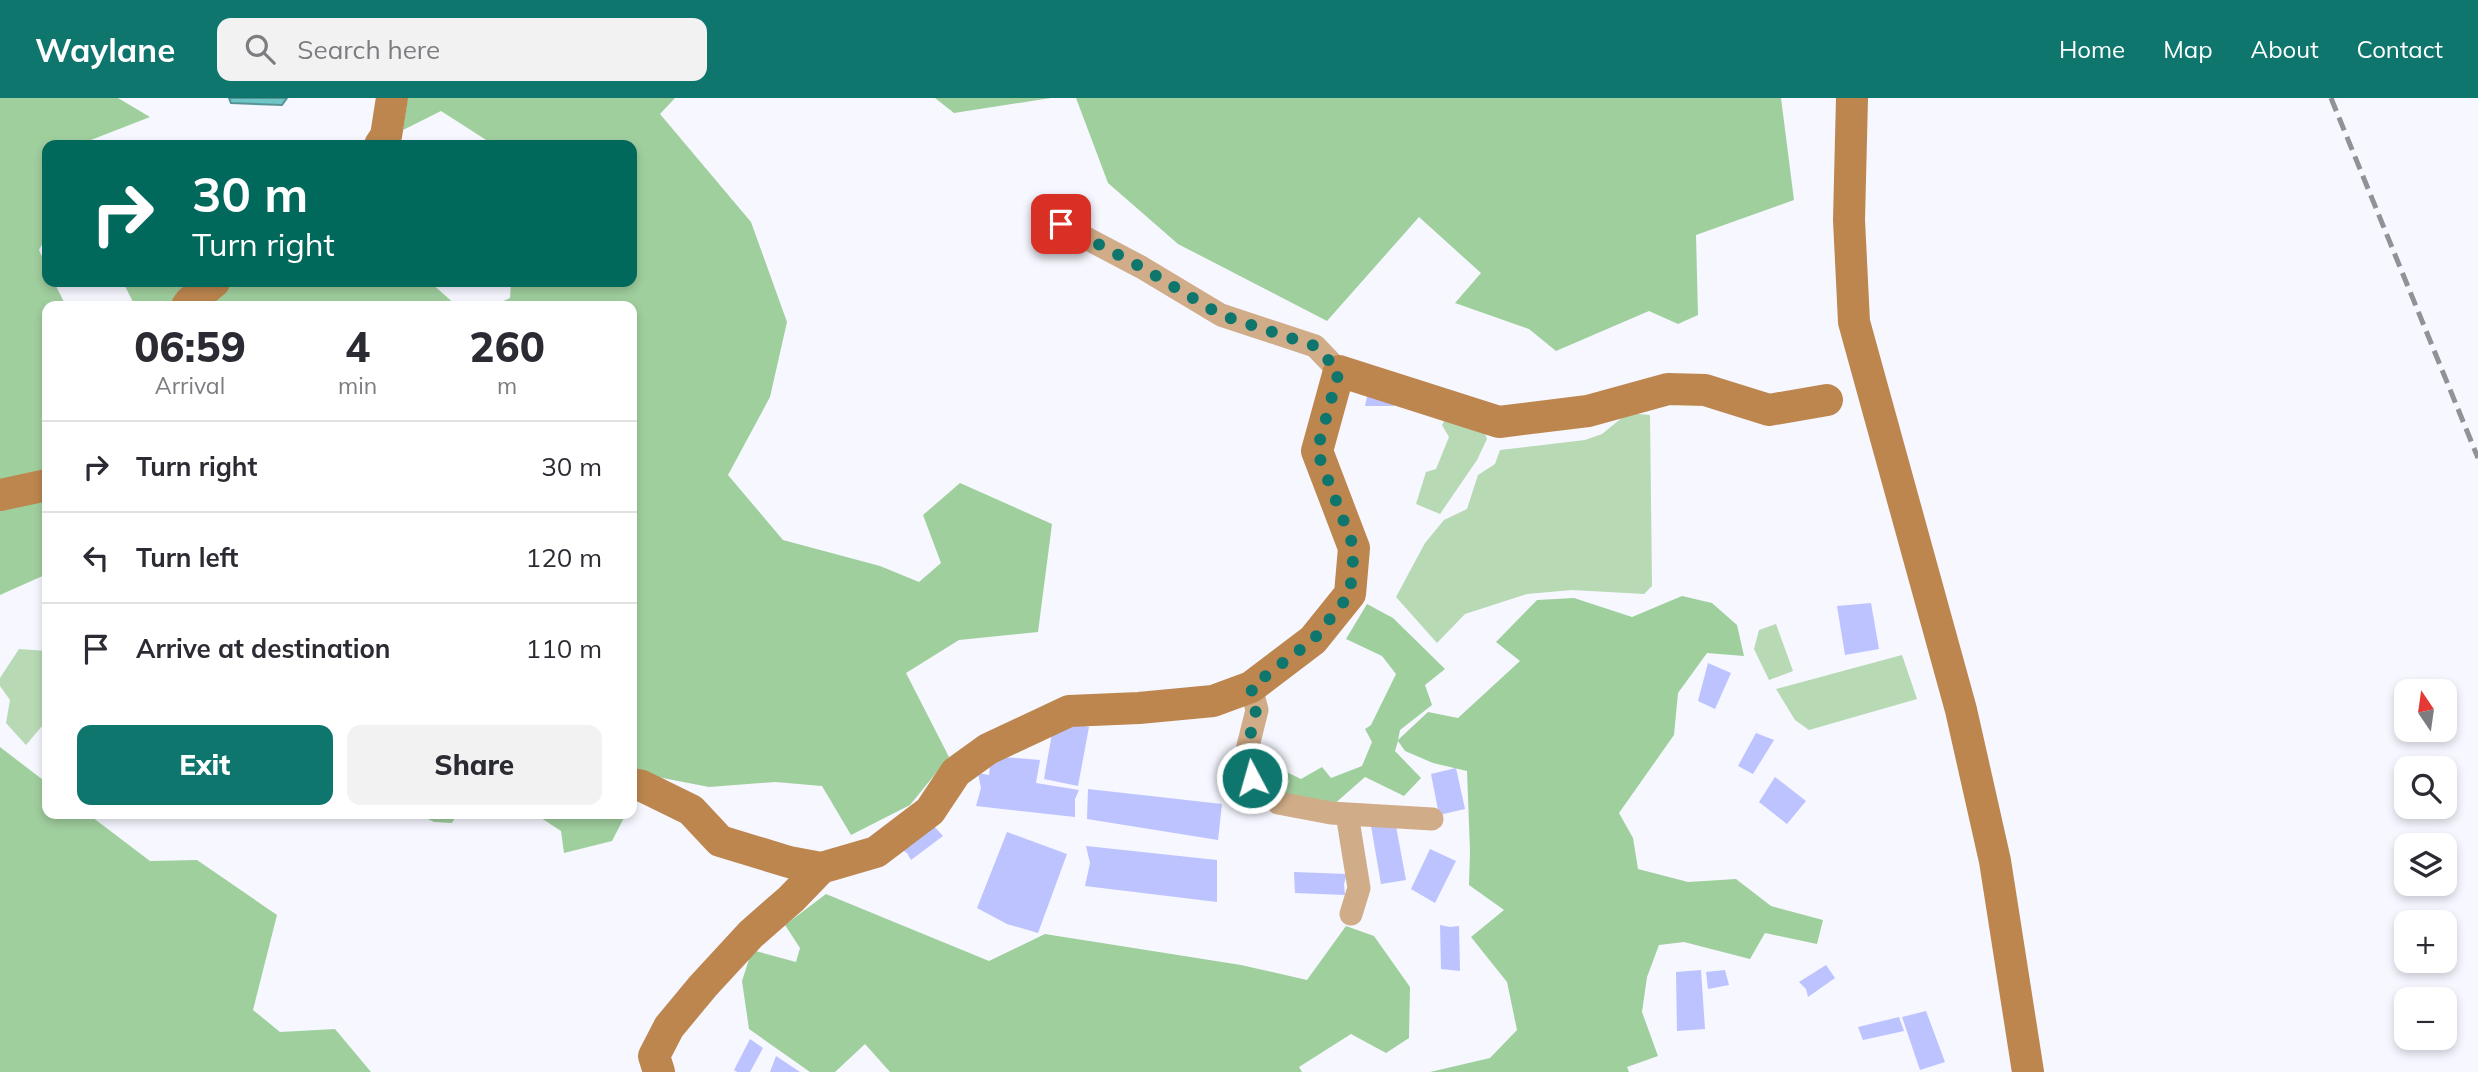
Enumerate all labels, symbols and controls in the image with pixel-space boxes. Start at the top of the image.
search box [217,18,707,81]
text: Waylane [35,29,175,70]
icon: search [241,30,279,68]
text: Search here [297,33,440,66]
text: Home [2059,34,2125,64]
text: Map [2163,34,2213,64]
text: About [2251,34,2319,64]
text: Contact [2357,34,2443,64]
text: 30 m [192,163,308,224]
icon: right [77,168,168,259]
pin [1031,194,1091,254]
icon: arrive [1042,205,1080,243]
text: Turn right [192,224,335,264]
text: 06:59 [134,320,246,373]
text: 4 [345,320,370,373]
text: 260 [469,320,545,373]
text: Arrival [155,371,225,400]
text: min [338,371,377,400]
text: m [497,371,517,400]
icon: right [77,448,115,486]
text: Turn right [136,450,257,483]
text: 30 m [541,450,602,483]
icon: left [77,539,115,577]
text: Turn left [136,541,238,574]
text: 120 m [526,541,602,574]
icon: arrive [77,630,115,668]
text: Arrive at destination [136,632,391,665]
text: 110 m [526,632,602,665]
north arrow [2394,679,2457,742]
map controls [2394,679,2457,1050]
button: Exit [77,725,333,805]
button: Share [347,725,602,805]
position arrow [1215,741,1289,815]
button: search [2394,756,2457,819]
button: layers [2394,833,2457,896]
button: + [2394,910,2457,973]
button: − [2394,987,2457,1050]

